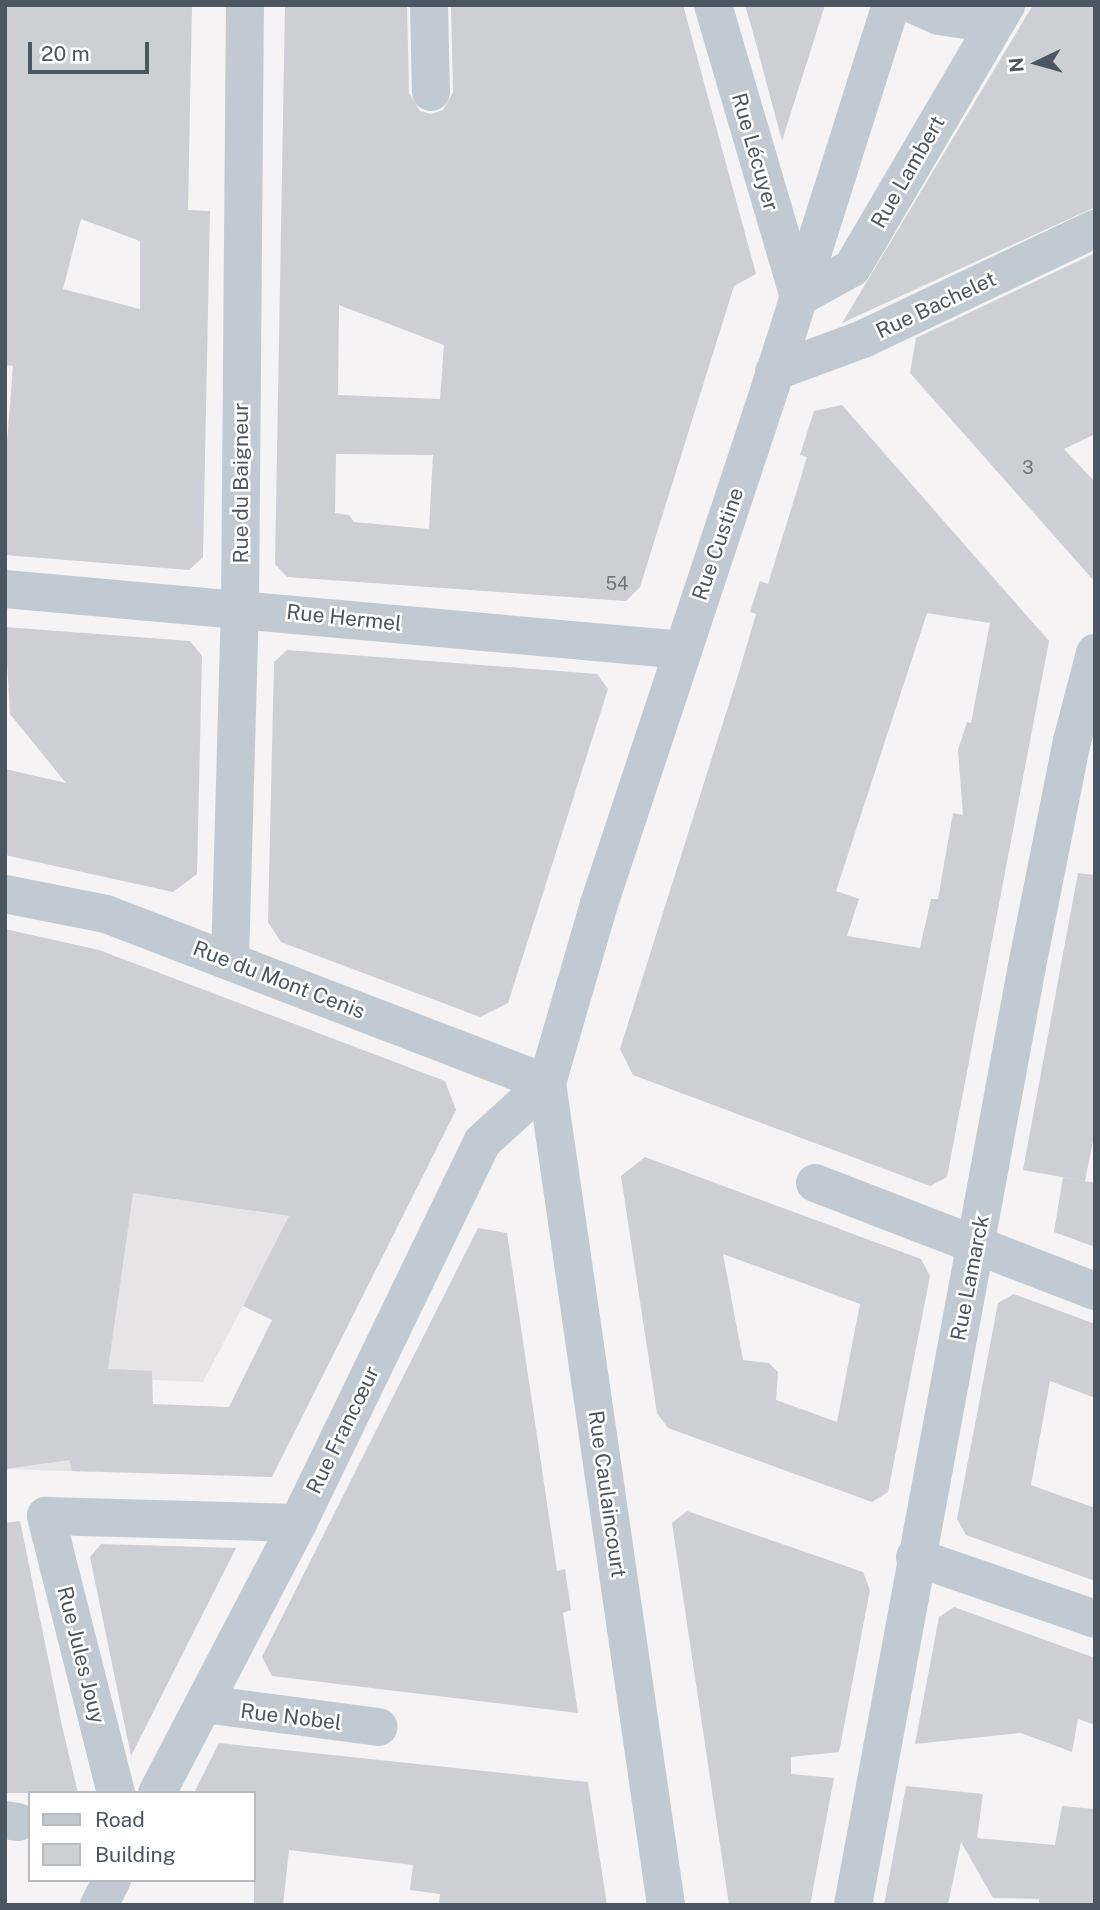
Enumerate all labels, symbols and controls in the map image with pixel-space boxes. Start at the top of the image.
scale bar [32,28,152,72]
north arrow [1002,28,1072,98]
text: 20 m [41,41,90,66]
text: N [1004,56,1028,73]
street label: Rue Lécuyer [726,90,784,214]
street label: Rue Lambert [866,111,950,233]
street label: Rue Bachelet [872,266,1000,344]
street label: Rue du Baigneur [228,402,254,564]
house number: 3 [1022,457,1034,479]
street label: Rue Custine [687,484,749,604]
house number: 54 [606,573,628,595]
street label: Rue Hermel [285,599,403,637]
street label: Rue du Mont Cenis [189,936,369,1024]
street label: Rue Lamarck [945,1213,995,1343]
street label: Rue Francœur [301,1362,385,1498]
street label: Rue Caulaincourt [583,1409,631,1579]
street label: Rue Jules Jouy [52,1584,110,1726]
street label: Rue Nobel [239,1698,343,1736]
legend [28,1791,256,1882]
text: Road [95,1807,145,1832]
text: Building [95,1842,176,1867]

